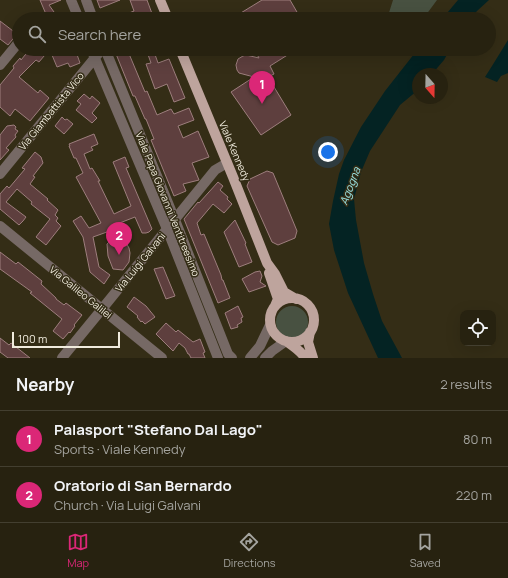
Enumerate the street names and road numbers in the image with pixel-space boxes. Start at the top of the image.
street label: Via Giambattista Vico [15,69,87,153]
street label: Viale Kennedy [216,119,254,184]
street label: Viale Papa Giovanni Ventitreesimo [132,130,204,279]
street label: Via Luigi Galvani [112,229,168,295]
street label: Via Galileo Galilei [47,262,115,322]

